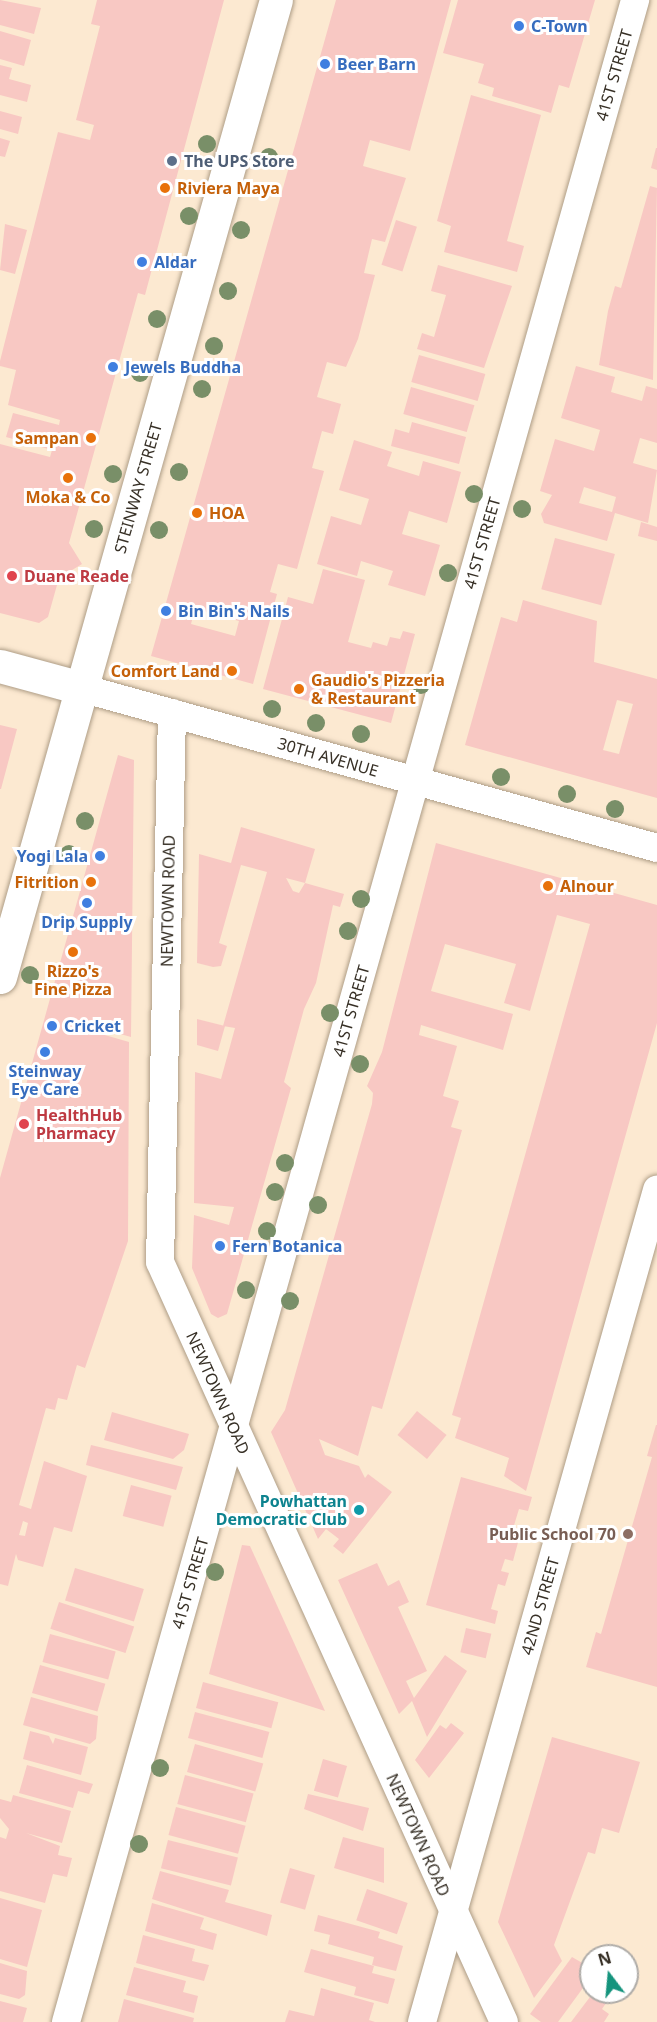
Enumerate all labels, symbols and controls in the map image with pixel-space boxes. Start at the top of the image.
place label: C-Town [531,16,588,36]
marker: C-Town [512,19,526,33]
street label: 41ST STREET [592,27,636,123]
place label: Beer Barn [337,54,416,74]
marker: Beer Barn [318,57,332,71]
place label: The UPS Store [184,151,294,171]
marker: The UPS Store [165,154,179,168]
place label: Riviera Maya [177,178,280,198]
marker: Riviera Maya [158,181,172,195]
place label: Aldar [154,252,197,272]
marker: Aldar [135,255,149,269]
place label: Jewels Buddha [125,357,241,377]
marker: Jewels Buddha [106,360,120,374]
street label: STEINWAY STREET [110,420,166,556]
place label: Sampan [15,428,79,448]
marker: Sampan [84,431,98,445]
marker: Moka & Co [61,471,75,485]
place label: Moka & Co [25,487,111,507]
street label: 41ST STREET [460,495,504,591]
place label: HOA [209,503,245,523]
marker: HOA [190,506,204,520]
place label: Duane Reade [24,566,129,586]
marker: Duane Reade [5,569,19,583]
place label: Bin Bin's Nails [178,601,290,621]
marker: Bin Bin's Nails [159,604,173,618]
place label: Comfort Land [111,661,220,681]
marker: Comfort Land [225,664,239,678]
place label: Gaudio's Pizzeria & Restaurant [311,670,445,708]
marker: Gaudio's Pizzeria & Restaurant [292,682,306,696]
street label: 30TH AVENUE [275,733,381,781]
street label: NEWTOWN ROAD [157,835,179,967]
place label: Yogi Lala [17,846,88,866]
marker: Yogi Lala [93,849,107,863]
place label: Fitrition [14,872,79,892]
marker: Fitrition [84,875,98,889]
place label: Alnour [560,876,614,896]
marker: Alnour [541,879,555,893]
marker: Drip Supply [80,896,94,910]
place label: Drip Supply [41,912,133,932]
marker: Rizzo's Fine Pizza [66,945,80,959]
place label: Rizzo's Fine Pizza [34,961,112,999]
street label: 41ST STREET [329,963,373,1059]
place label: Cricket [64,1016,121,1036]
marker: Cricket [45,1019,59,1033]
marker: Steinway Eye Care [38,1045,52,1059]
place label: Steinway Eye Care [9,1061,81,1099]
place label: HealthHub Pharmacy [36,1105,122,1143]
marker: HealthHub Pharmacy [17,1117,31,1131]
place label: Fern Botanica [232,1236,342,1256]
marker: Fern Botanica [213,1239,227,1253]
street label: NEWTOWN ROAD [182,1329,254,1457]
place label: Powhattan Democratic Club [216,1491,347,1529]
marker: Powhattan Democratic Club [352,1503,366,1517]
place label: Public School 70 [489,1524,616,1544]
marker: Public School 70 [621,1527,635,1541]
street label: 41ST STREET [168,1535,212,1631]
street label: 42ND STREET [517,1555,563,1657]
street label: NEWTOWN ROAD [382,1771,454,1899]
north arrow [579,1944,639,2004]
text: N [595,1946,614,1971]

